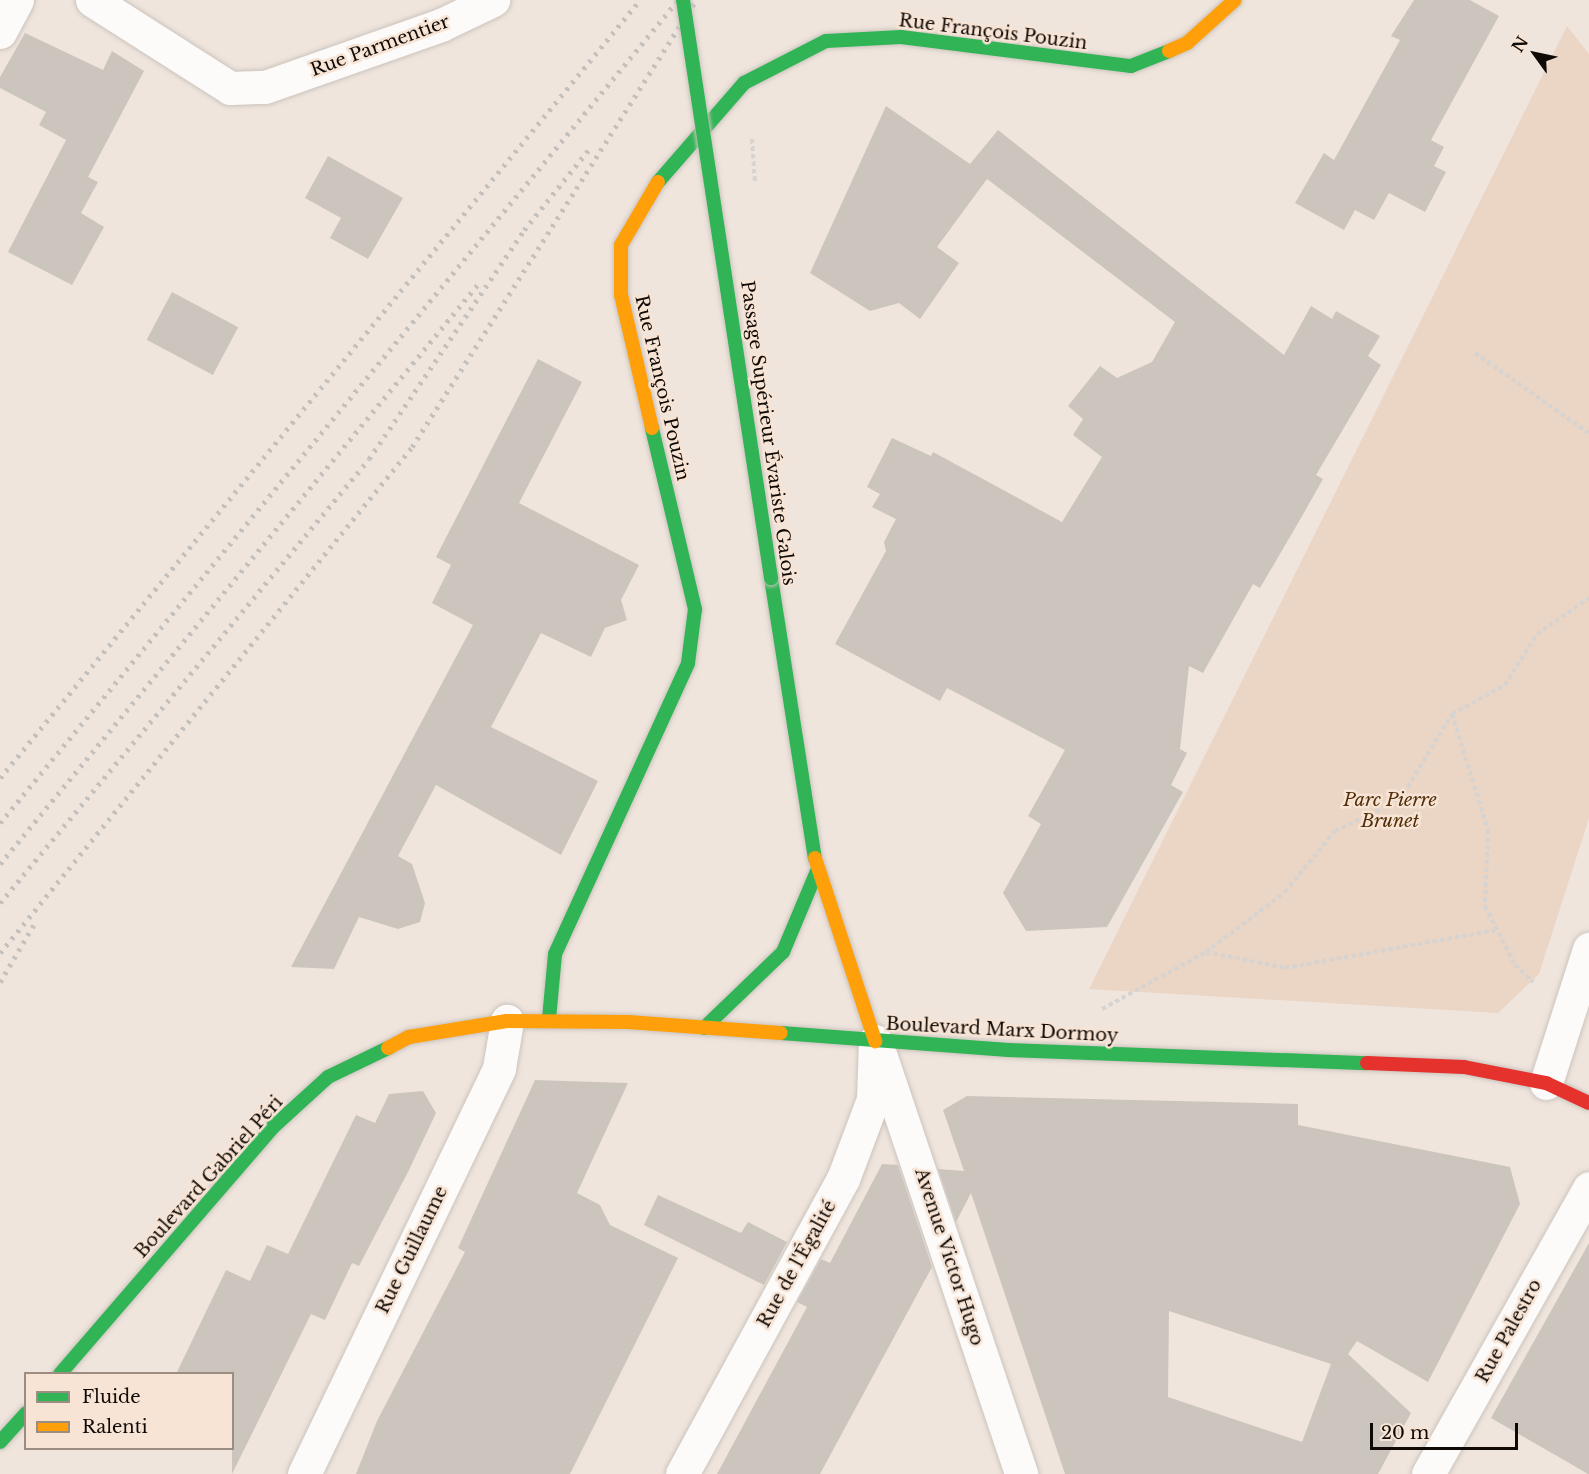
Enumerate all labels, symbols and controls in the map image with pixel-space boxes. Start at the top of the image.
street label: Rue François Pouzin [898,10,1088,54]
street label: Rue Parmentier [308,11,452,81]
north arrow [1505,24,1565,84]
text: N [1507,32,1532,56]
street label: Passage Supérieur Évariste Galois [736,279,800,587]
street label: Rue François Pouzin [630,293,694,483]
park label: Parc Pierre Brunet [1343,790,1437,832]
street label: Boulevard Marx Dormoy [885,1013,1119,1047]
street label: Boulevard Gabriel Péri [131,1092,287,1262]
street label: Avenue Victor Hugo [910,1165,988,1349]
street label: Rue Guillaume [372,1183,452,1317]
street label: Rue de l'Égalité [753,1197,841,1331]
street label: Rue Palestro [1472,1275,1546,1387]
legend [24,1372,234,1450]
text: Fluide [82,1386,141,1408]
scale bar [1373,1411,1522,1449]
text: Ralenti [82,1416,148,1438]
text: 20 m [1381,1422,1429,1444]

